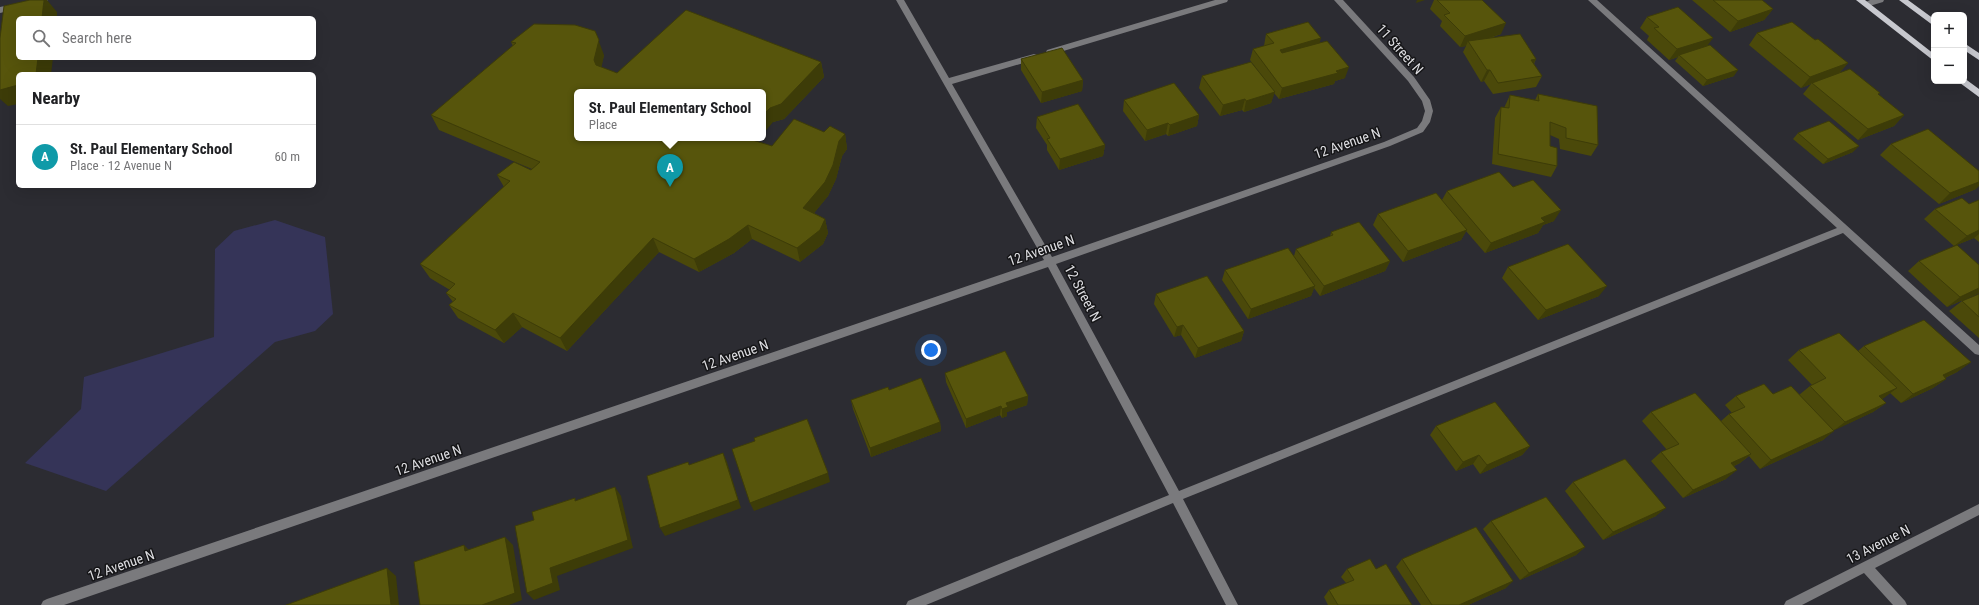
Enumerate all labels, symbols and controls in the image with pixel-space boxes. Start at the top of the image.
map controls [1931,12,1967,84]
button: + [1931,12,1967,48]
search box [16,16,316,60]
street label: 11 Street N [1373,21,1427,77]
icon: search [30,27,52,49]
text: Search here [62,29,132,47]
button: − [1931,48,1967,84]
text: Nearby [32,88,80,108]
popup [574,89,766,141]
text: St. Paul Elementary School [589,99,751,117]
text: Place [589,117,617,132]
street label: 12 Avenue N [1312,124,1382,162]
text: St. Paul Elementary School [70,140,233,158]
text: A [41,149,49,164]
text: 60 m [274,149,300,164]
pin: A [657,154,683,187]
text: Place · 12 Avenue N [70,158,172,173]
street label: 12 Avenue N [1006,231,1076,269]
street label: 12 Street N [1061,262,1105,324]
street label: 12 Avenue N [700,336,770,374]
your location [921,340,941,360]
street label: 12 Avenue N [393,441,463,479]
street label: 13 Avenue N [1844,521,1912,567]
street label: 12 Avenue N [86,546,156,584]

